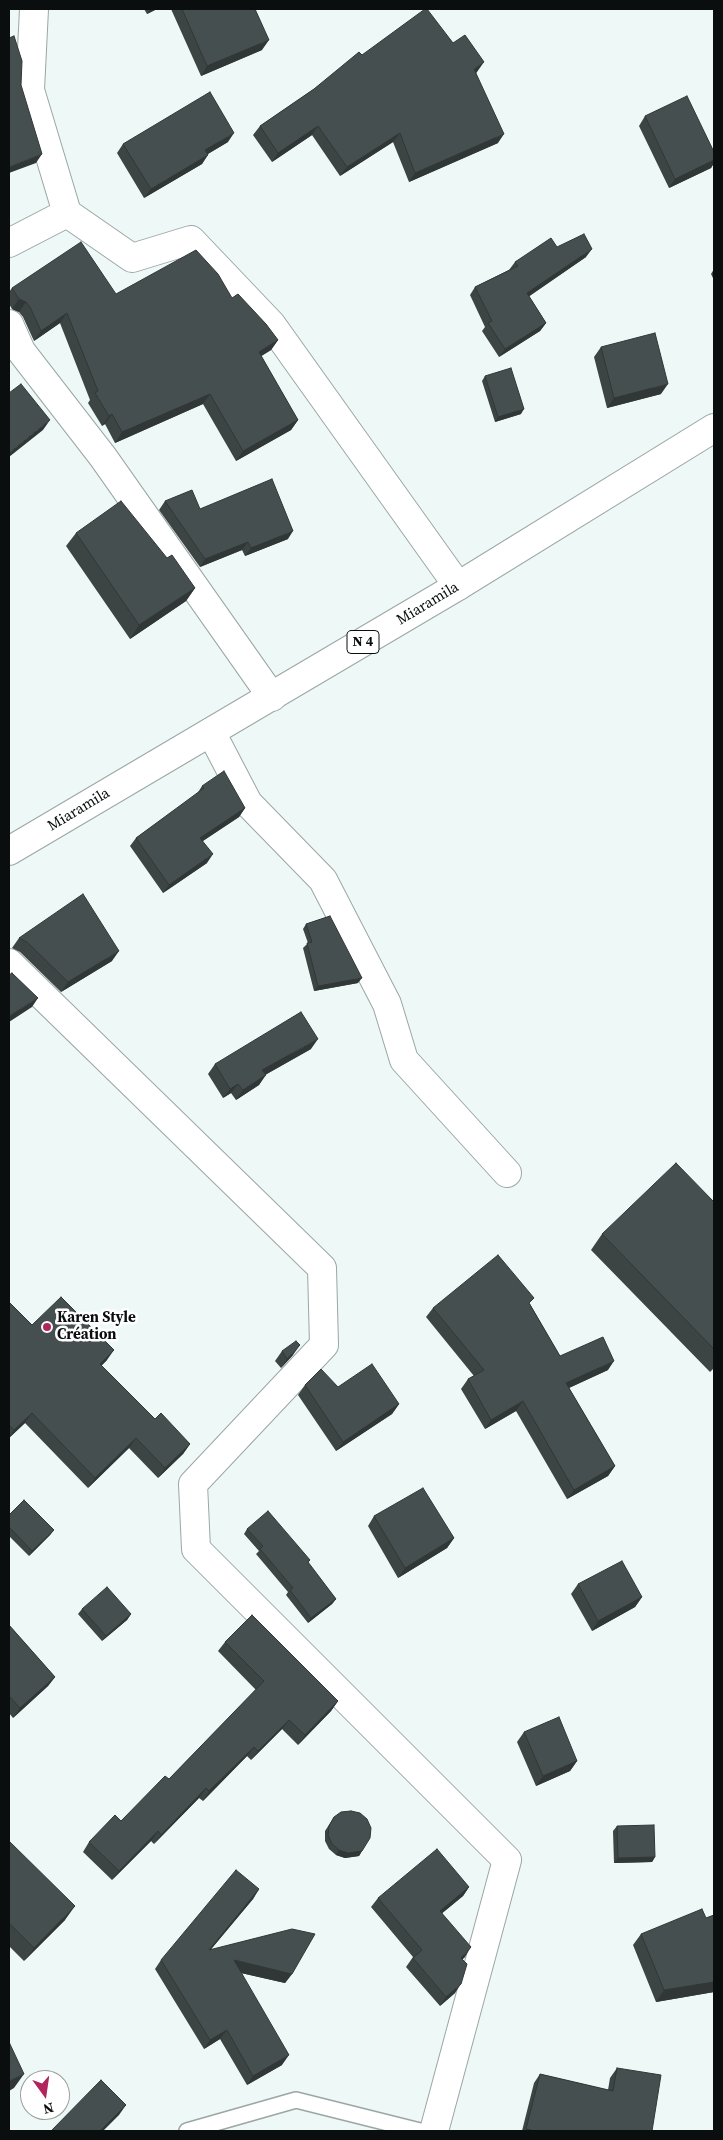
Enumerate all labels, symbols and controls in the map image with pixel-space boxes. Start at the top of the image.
street label: Miaramila [394,578,462,630]
road number: N 4 [347,630,379,654]
street label: Miaramila [45,784,113,836]
place label: Karen Style Création [57,1309,136,1344]
marker: Karen Style Création [41,1321,53,1333]
north arrow [20,2070,70,2120]
text: N [41,2098,56,2120]

